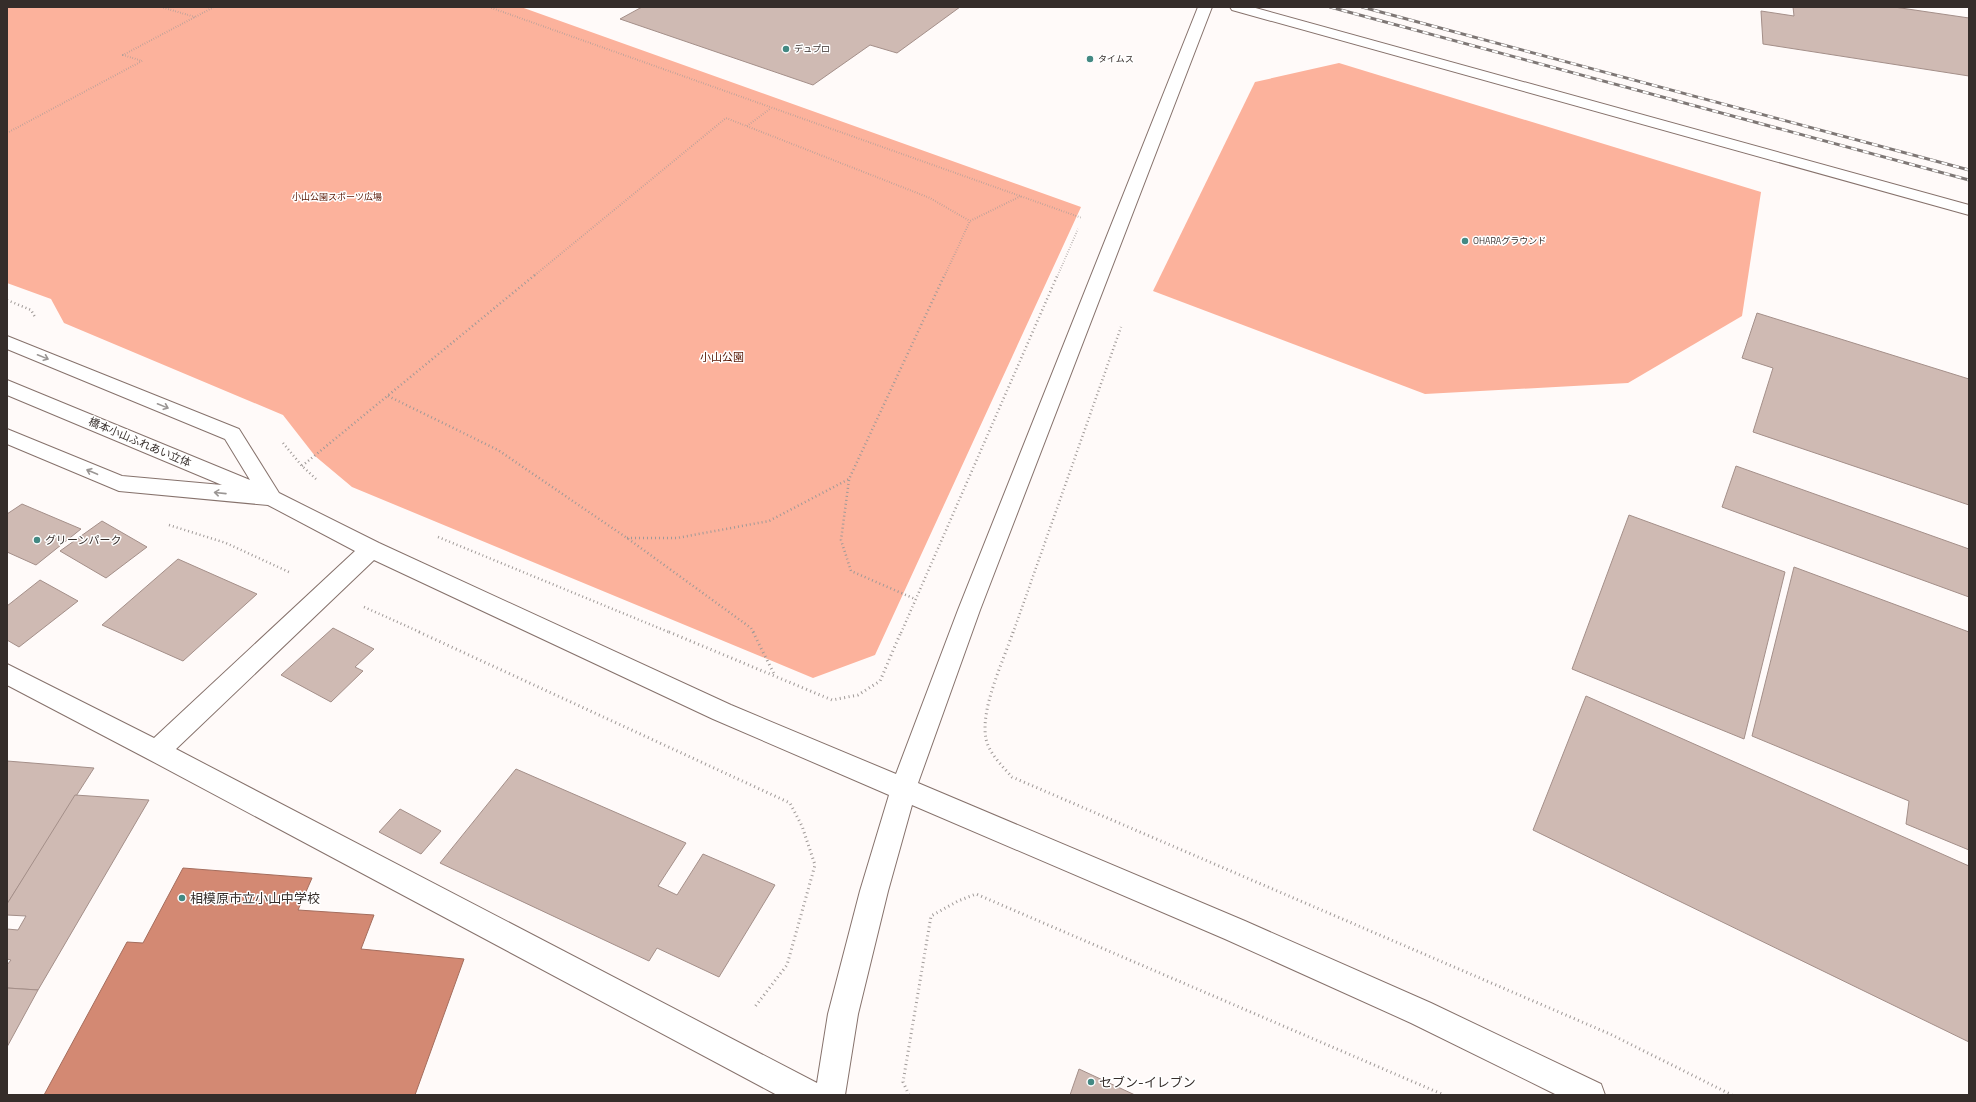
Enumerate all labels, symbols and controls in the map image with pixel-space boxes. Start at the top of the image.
place label: デュプロ [794,42,830,55]
marker: デュプロ [781,44,791,54]
place label: タイムス [1098,52,1134,65]
marker: タイムス [1085,54,1095,64]
park label: 小山公園スポーツ広場 [292,190,382,203]
place label: OHARAグラウンド [1473,234,1546,247]
marker: OHARAグラウンド [1460,236,1470,246]
park label: 小山公園 [700,349,744,365]
one-way arrow [37,353,49,361]
one-way arrow [157,403,169,410]
street label: 橋本小山ふれあい立体 [86,413,195,471]
one-way arrow [87,468,99,475]
one-way arrow [214,489,227,497]
place label: グリーンパーク [45,532,121,548]
marker: グリーンパーク [32,535,42,545]
place label: 相模原市立小山中学校 [190,888,320,908]
marker: 相模原市立小山中学校 [177,893,187,903]
place label: セブン-イレブン [1099,1072,1196,1092]
marker: セブン-イレブン [1086,1077,1096,1087]

